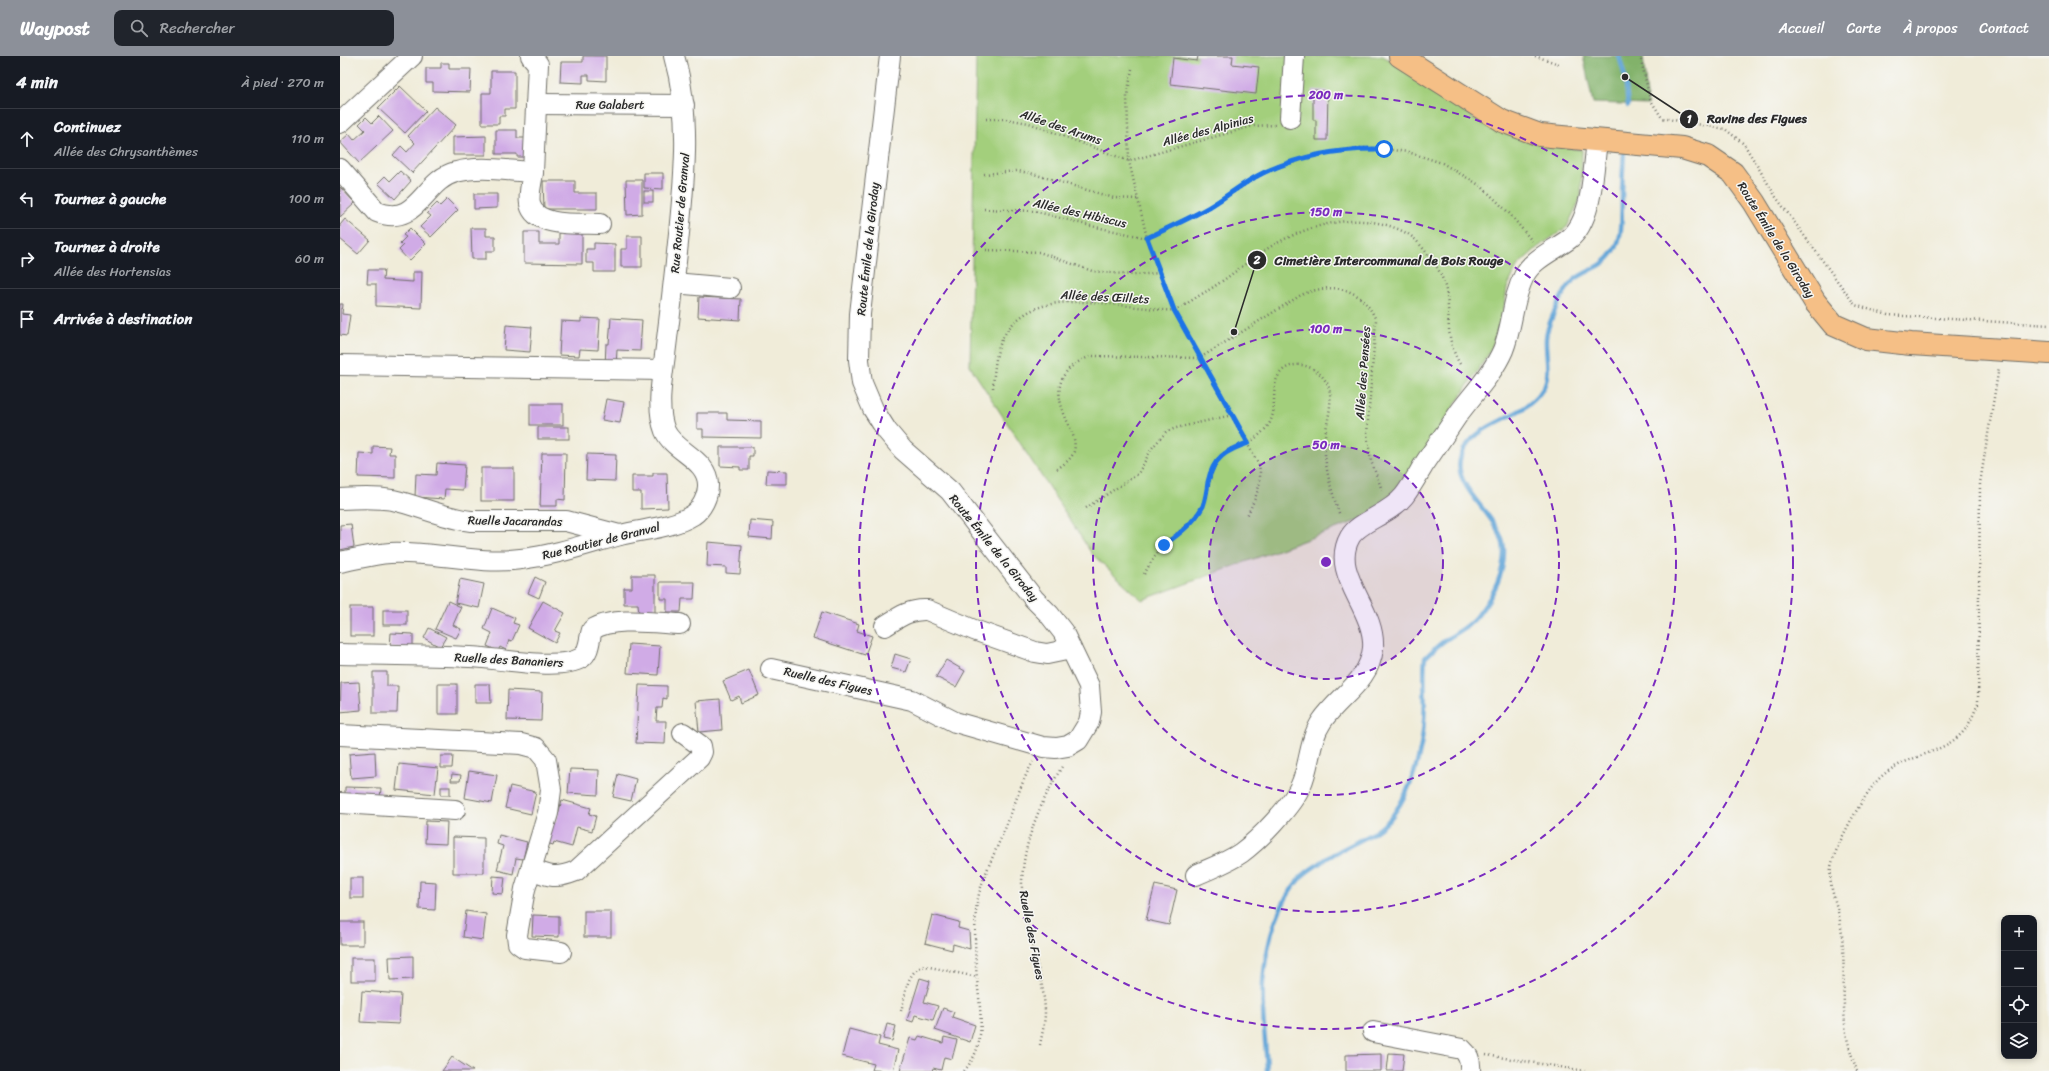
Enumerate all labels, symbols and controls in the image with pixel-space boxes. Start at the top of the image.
search box [114,10,394,46]
text: Waypost [20,12,90,45]
text: Rechercher [160,15,235,41]
text: Accueil [1779,16,1825,41]
text: Carte [1847,16,1881,41]
text: À propos [1903,16,1957,41]
text: Contact [1979,16,2029,41]
icon: search [128,17,150,39]
text: 4 min [16,67,58,97]
text: À pied · 270 m [241,71,324,94]
text: 200 m [1308,84,1344,106]
street label: Rue Galabert [576,94,644,116]
street label: Allée des Arums [1016,102,1105,151]
callout: Ravine des Figues [1679,106,1815,131]
street label: Allée des Alpinias [1159,107,1256,153]
text: Ravine des Figues [1706,107,1808,130]
text: 1 [1686,108,1692,130]
text: Continuez [54,114,121,140]
text: 110 m [291,127,324,150]
icon: ahead [16,128,38,150]
text: Allée des Chrysanthèmes [54,140,198,163]
route start [1375,140,1393,158]
street label: Rue Routier de Granval [664,151,696,274]
street label: Route Émile de la Giroday [1731,177,1821,303]
street label: Route Émile de la Giroday [850,181,886,317]
text: Tournez à gauche [54,186,166,212]
text: 100 m [289,187,324,210]
icon: left [16,188,38,210]
street label: Allée des Hibiscus [1030,191,1130,235]
text: 150 m [1310,201,1343,223]
text: Tournez à droite [54,234,160,260]
text: 60 m [295,247,324,270]
icon: right [16,248,38,270]
callout: Cimetière Intercommunal de Bois Rouge [1247,248,1512,273]
text: 2 [1253,249,1261,271]
text: Cimetière Intercommunal de Bois Rouge [1274,249,1504,272]
text: Allée des Hortensias [54,260,171,283]
street label: Allée des Œillets [1059,284,1150,310]
text: Arrivée à destination [54,306,192,332]
icon: arrive [16,308,38,330]
text: 100 m [1310,318,1343,340]
street label: Allée des Pensées [1349,325,1377,421]
text: 50 m [1312,434,1340,456]
street label: Route Émile de la Giroday [943,489,1045,608]
street label: Ruelle Jacarandas [468,509,563,533]
street label: Rue Routier de Granval [540,516,663,566]
route end [1155,536,1173,554]
centre of rings [1319,555,1333,569]
street label: Ruelle des Bananiers [454,646,565,674]
street label: Ruelle des Figues [782,660,874,702]
street label: Ruelle des Figues [1013,889,1051,981]
map controls [2001,915,2037,1059]
button: + [2001,915,2037,951]
button: − [2001,951,2037,987]
button: locate [2001,987,2037,1023]
button: layers [2001,1023,2037,1059]

